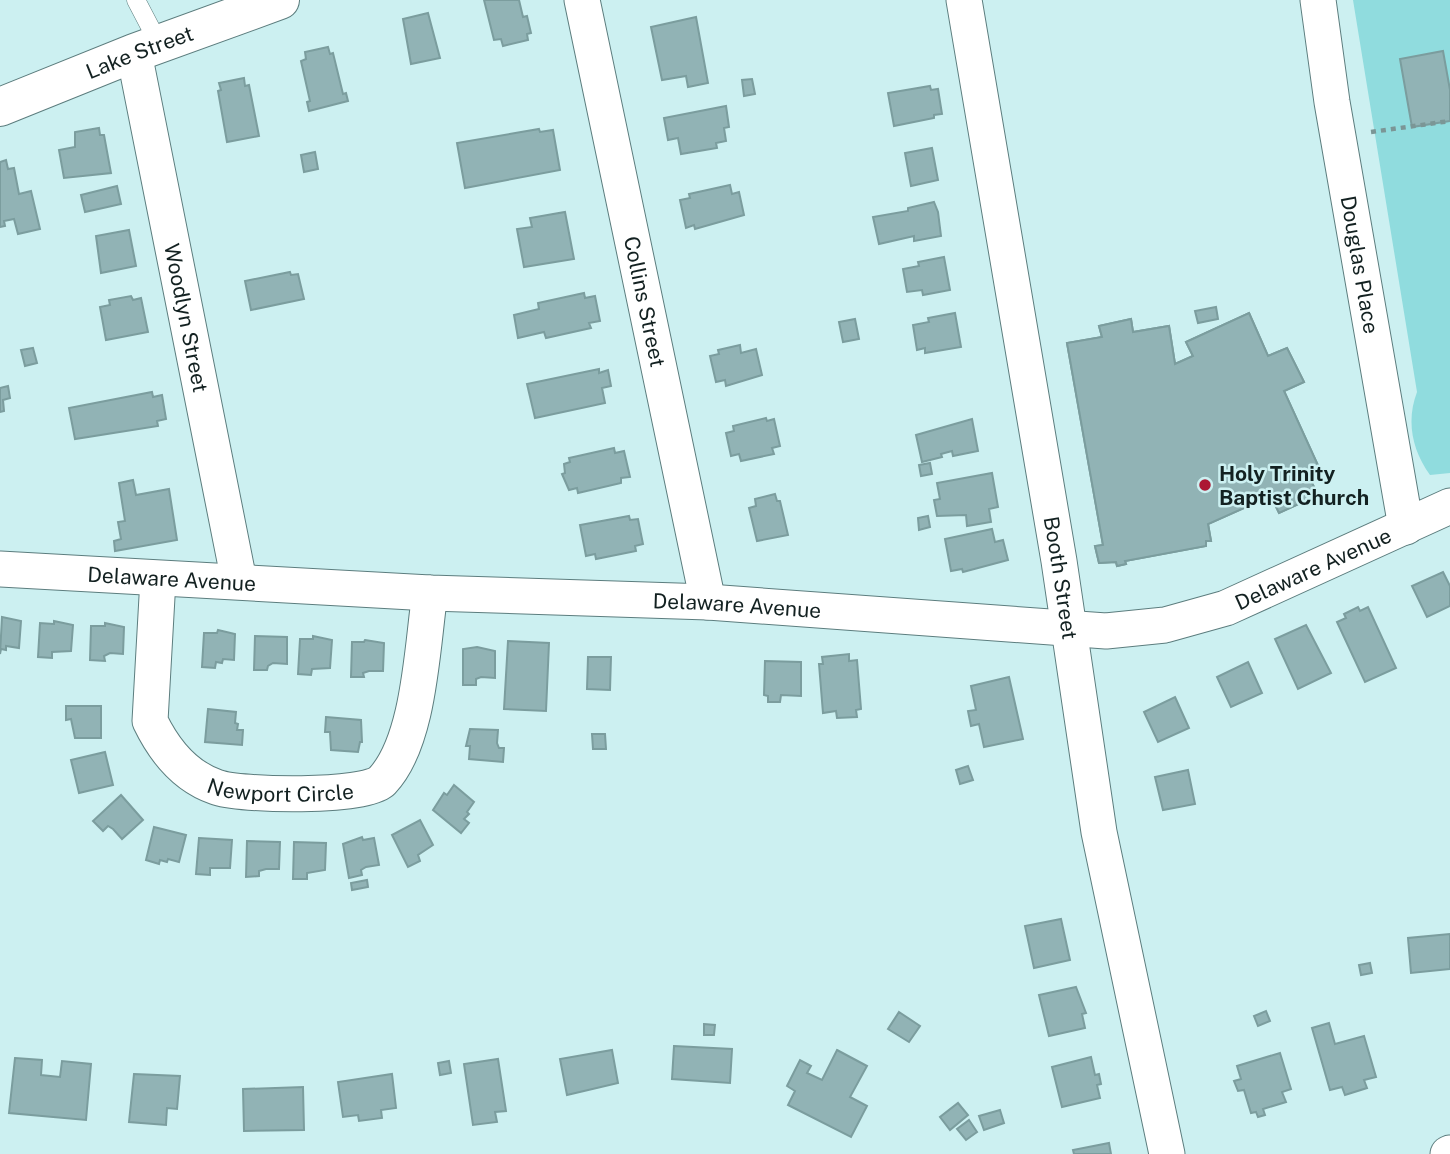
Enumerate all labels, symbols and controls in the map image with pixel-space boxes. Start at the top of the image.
street label: Lake Street [82,20,197,84]
street label: Douglas Place [1336,194,1385,336]
street label: Collins Street [619,234,671,369]
street label: Woodlyn Street [160,241,214,394]
place label: Holy Trinity Baptist Church [1219,461,1369,510]
marker: Holy Trinity Baptist Church [1197,477,1213,493]
street label: Booth Street [1039,514,1083,641]
street label: Delaware Avenue [1231,522,1395,615]
street label: Delaware Avenue [87,561,257,596]
street label: Delaware Avenue [652,588,822,623]
street label: Newport Circle [204,772,355,806]

